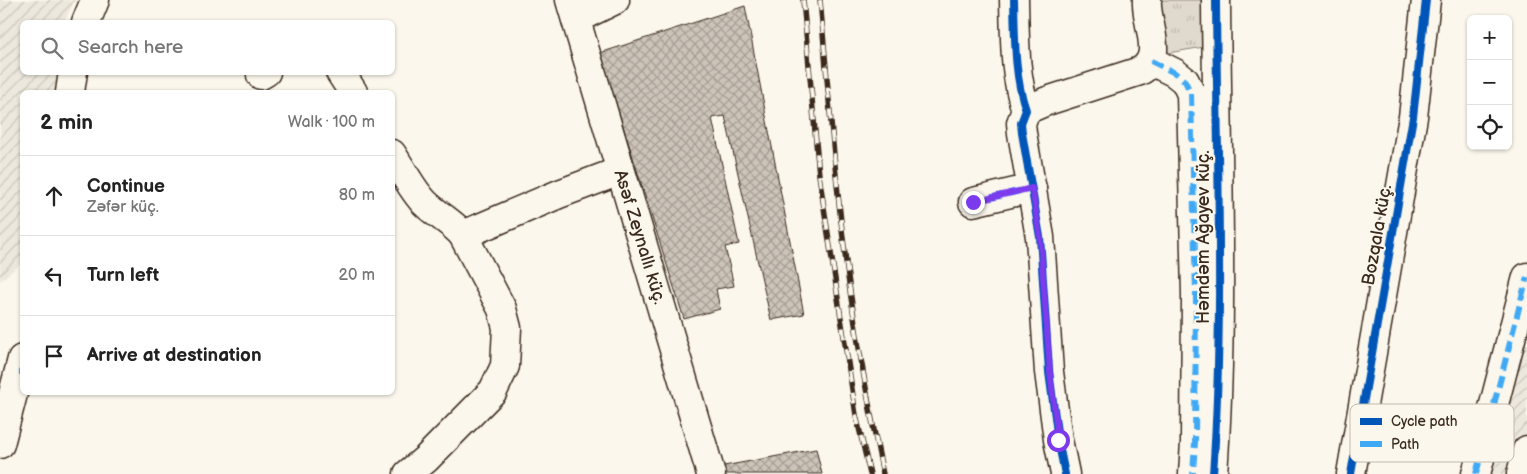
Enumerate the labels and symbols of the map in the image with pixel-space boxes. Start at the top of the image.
street label: Həmdəm Ağayev küç. [1193,150,1214,324]
street label: Asəf Zeynallı küç. [610,167,670,307]
street label: Bozqala küç. [1358,183,1396,287]
route end [962,191,985,214]
legend [1350,404,1514,462]
text: Cycle path [1391,413,1458,430]
route start [1047,429,1070,452]
text: Path [1391,436,1419,453]

